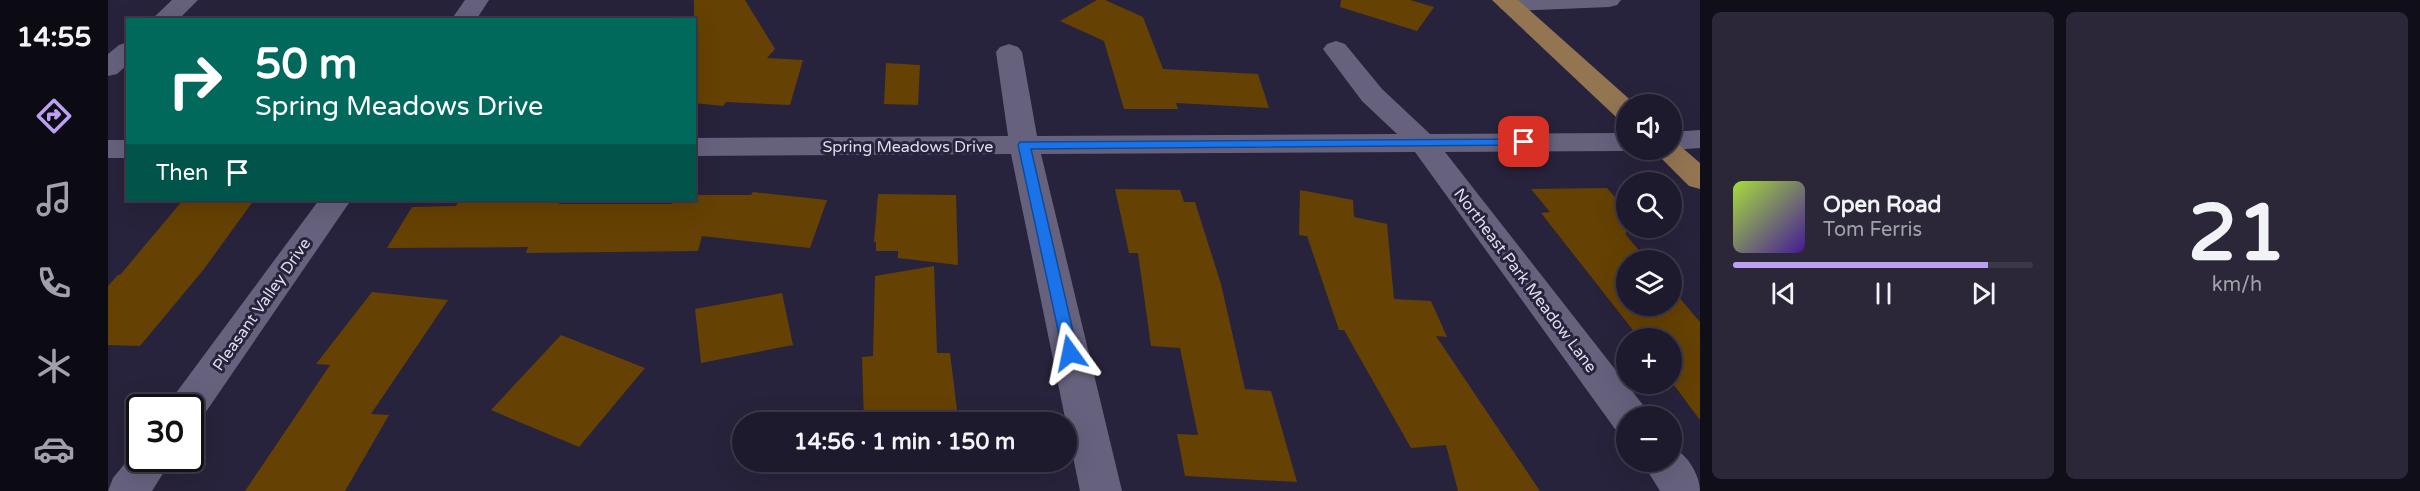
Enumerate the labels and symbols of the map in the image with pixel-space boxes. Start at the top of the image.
pin [1498,116,1549,167]
street label: Spring Meadows Drive [823,137,993,157]
street label: Northeast Park Meadow Lane [1449,185,1601,377]
street label: Pleasant Valley Drive [208,234,315,375]
position arrow [1038,321,1102,385]
speed limit sign: 30 [126,394,204,472]

